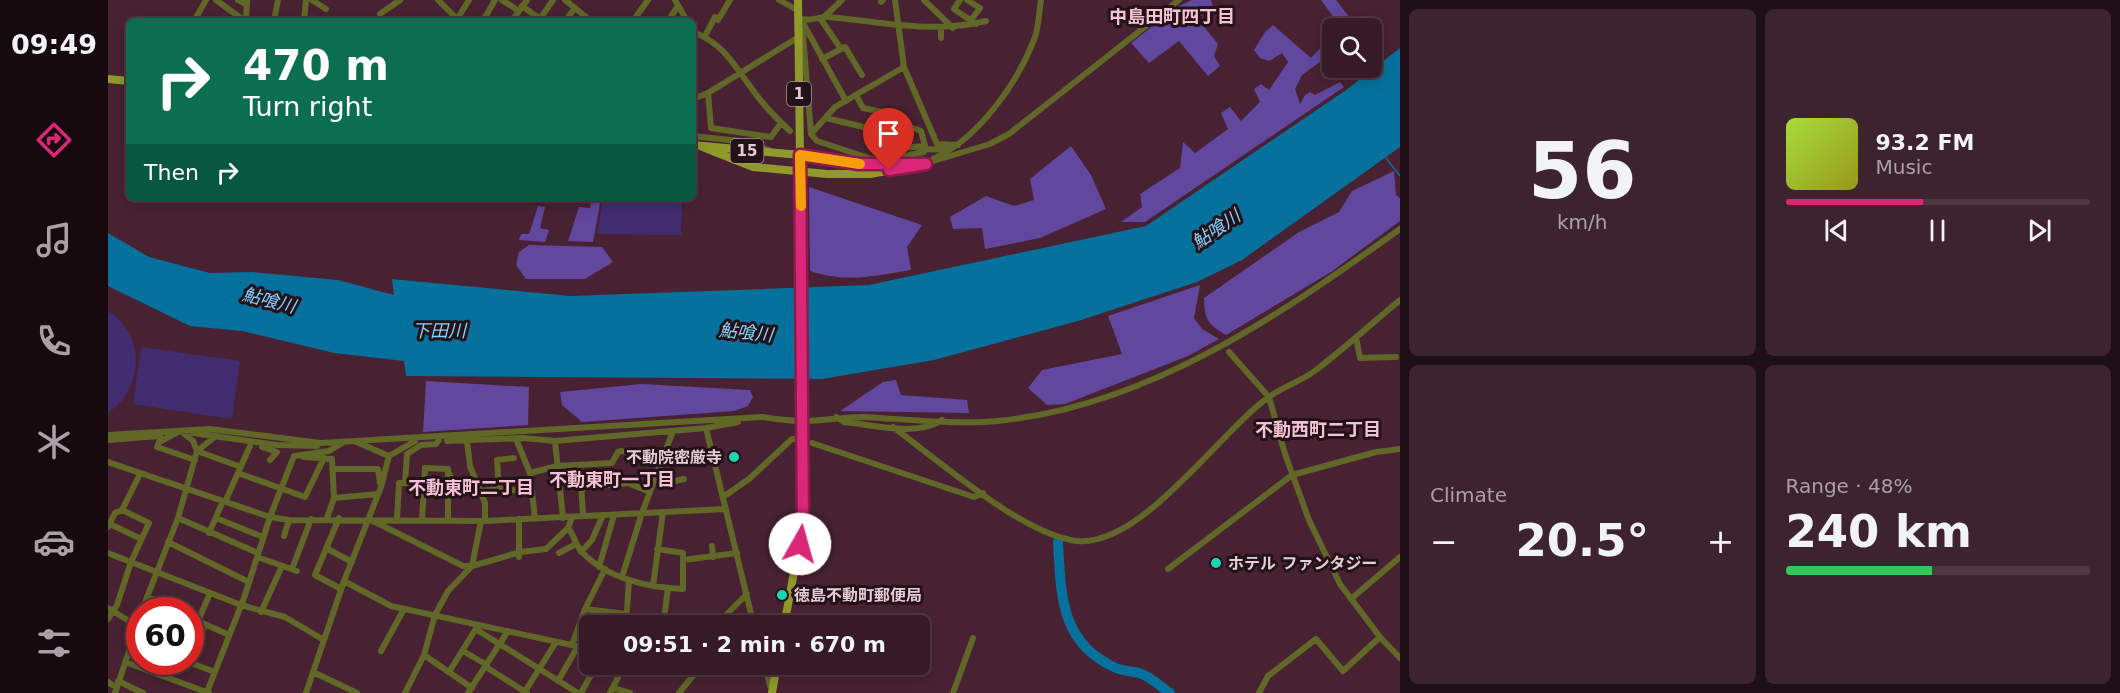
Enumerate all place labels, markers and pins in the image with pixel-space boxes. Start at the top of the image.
pin [863,108,914,170]
place label: 不動院密厳寺 [626,448,722,467]
marker: 不動院密厳寺 [727,450,741,464]
place label: ホテル ファンタジー [1228,554,1378,573]
marker: ホテル ファンタジー [1209,556,1223,570]
place label: 徳島不動町郵便局 [794,586,922,605]
marker: 徳島不動町郵便局 [775,588,789,602]

